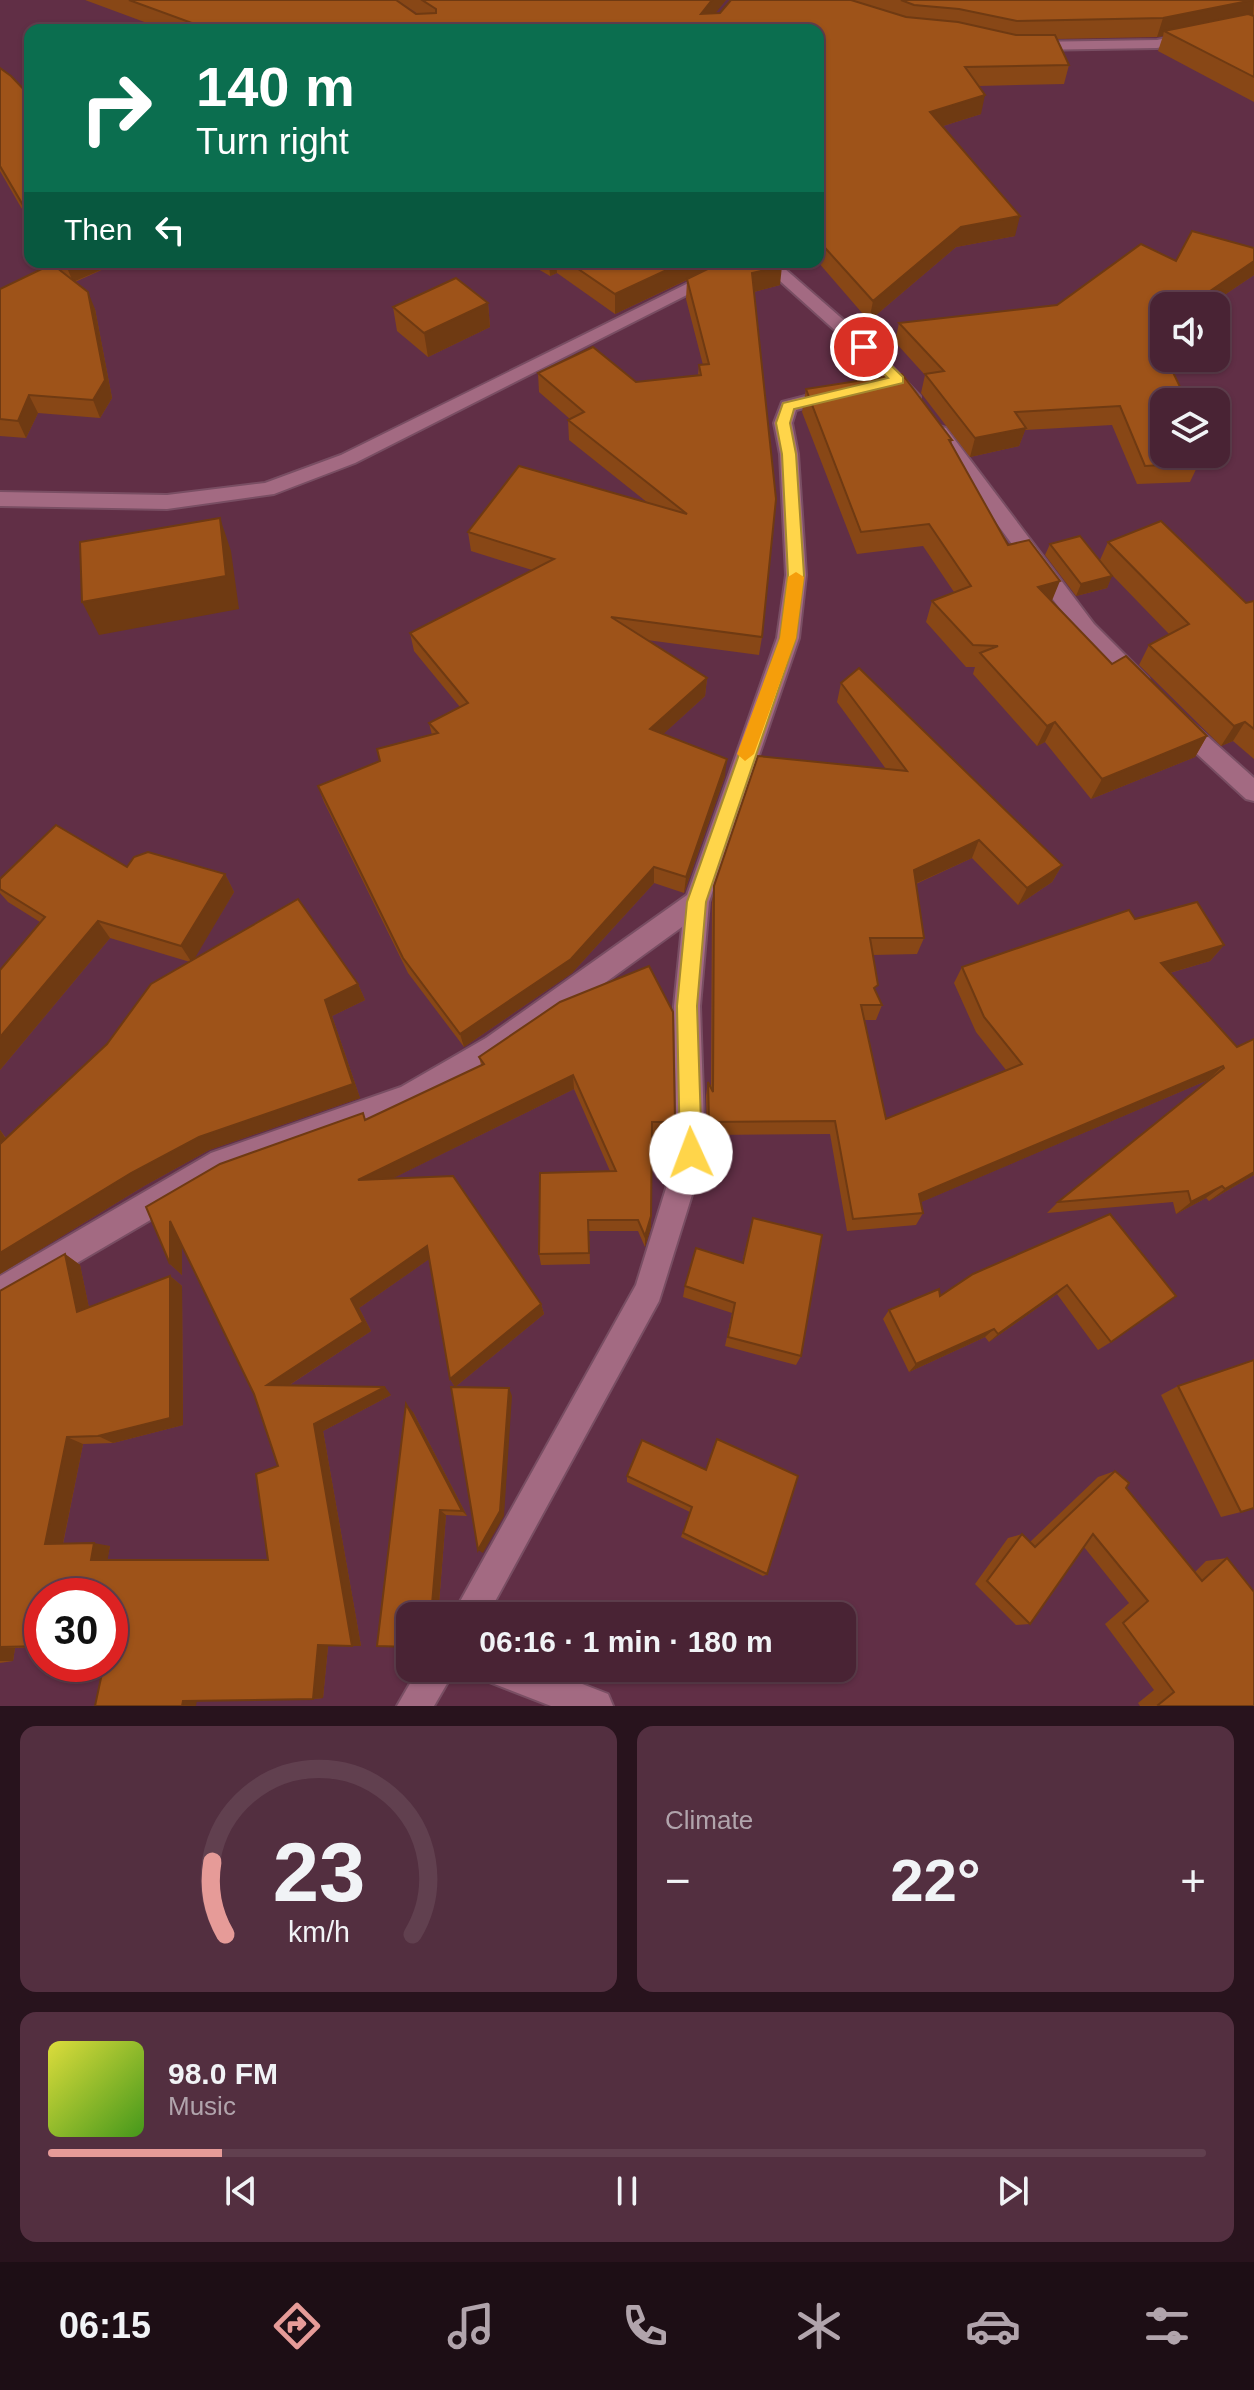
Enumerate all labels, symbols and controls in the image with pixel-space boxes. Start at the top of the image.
text: 140 m [196,55,355,118]
icon: right [64,56,168,160]
text: Turn right [196,121,349,162]
icon: left [148,208,192,252]
text: Then [64,213,132,246]
map controls [1150,292,1230,468]
button: sound [1150,292,1230,372]
pin [830,313,898,381]
icon: arrive [842,325,886,369]
button: layers [1150,388,1230,468]
position arrow [649,1111,733,1195]
speed limit sign: 30 [24,1578,128,1682]
text: 06:16 · 1 min · 180 m [479,1625,773,1658]
text: Climate [665,1805,753,1835]
text: 23 [272,1826,365,1919]
text: 22° [890,1847,981,1914]
text: − [665,1856,691,1905]
text: + [1180,1856,1206,1905]
text: km/h [288,1916,349,1948]
text: 98.0 FM [168,2057,278,2090]
text: Music [168,2091,236,2121]
icon: previous [219,2169,263,2213]
icon: pause [605,2169,649,2213]
icon: next [991,2169,1035,2213]
icon: directions [269,2298,325,2354]
icon: music [443,2298,499,2354]
icon: phone [617,2298,673,2354]
icon: climate [791,2298,847,2354]
icon: car [965,2298,1021,2354]
icon: filters [1139,2298,1195,2354]
text: 06:15 [59,2305,151,2346]

